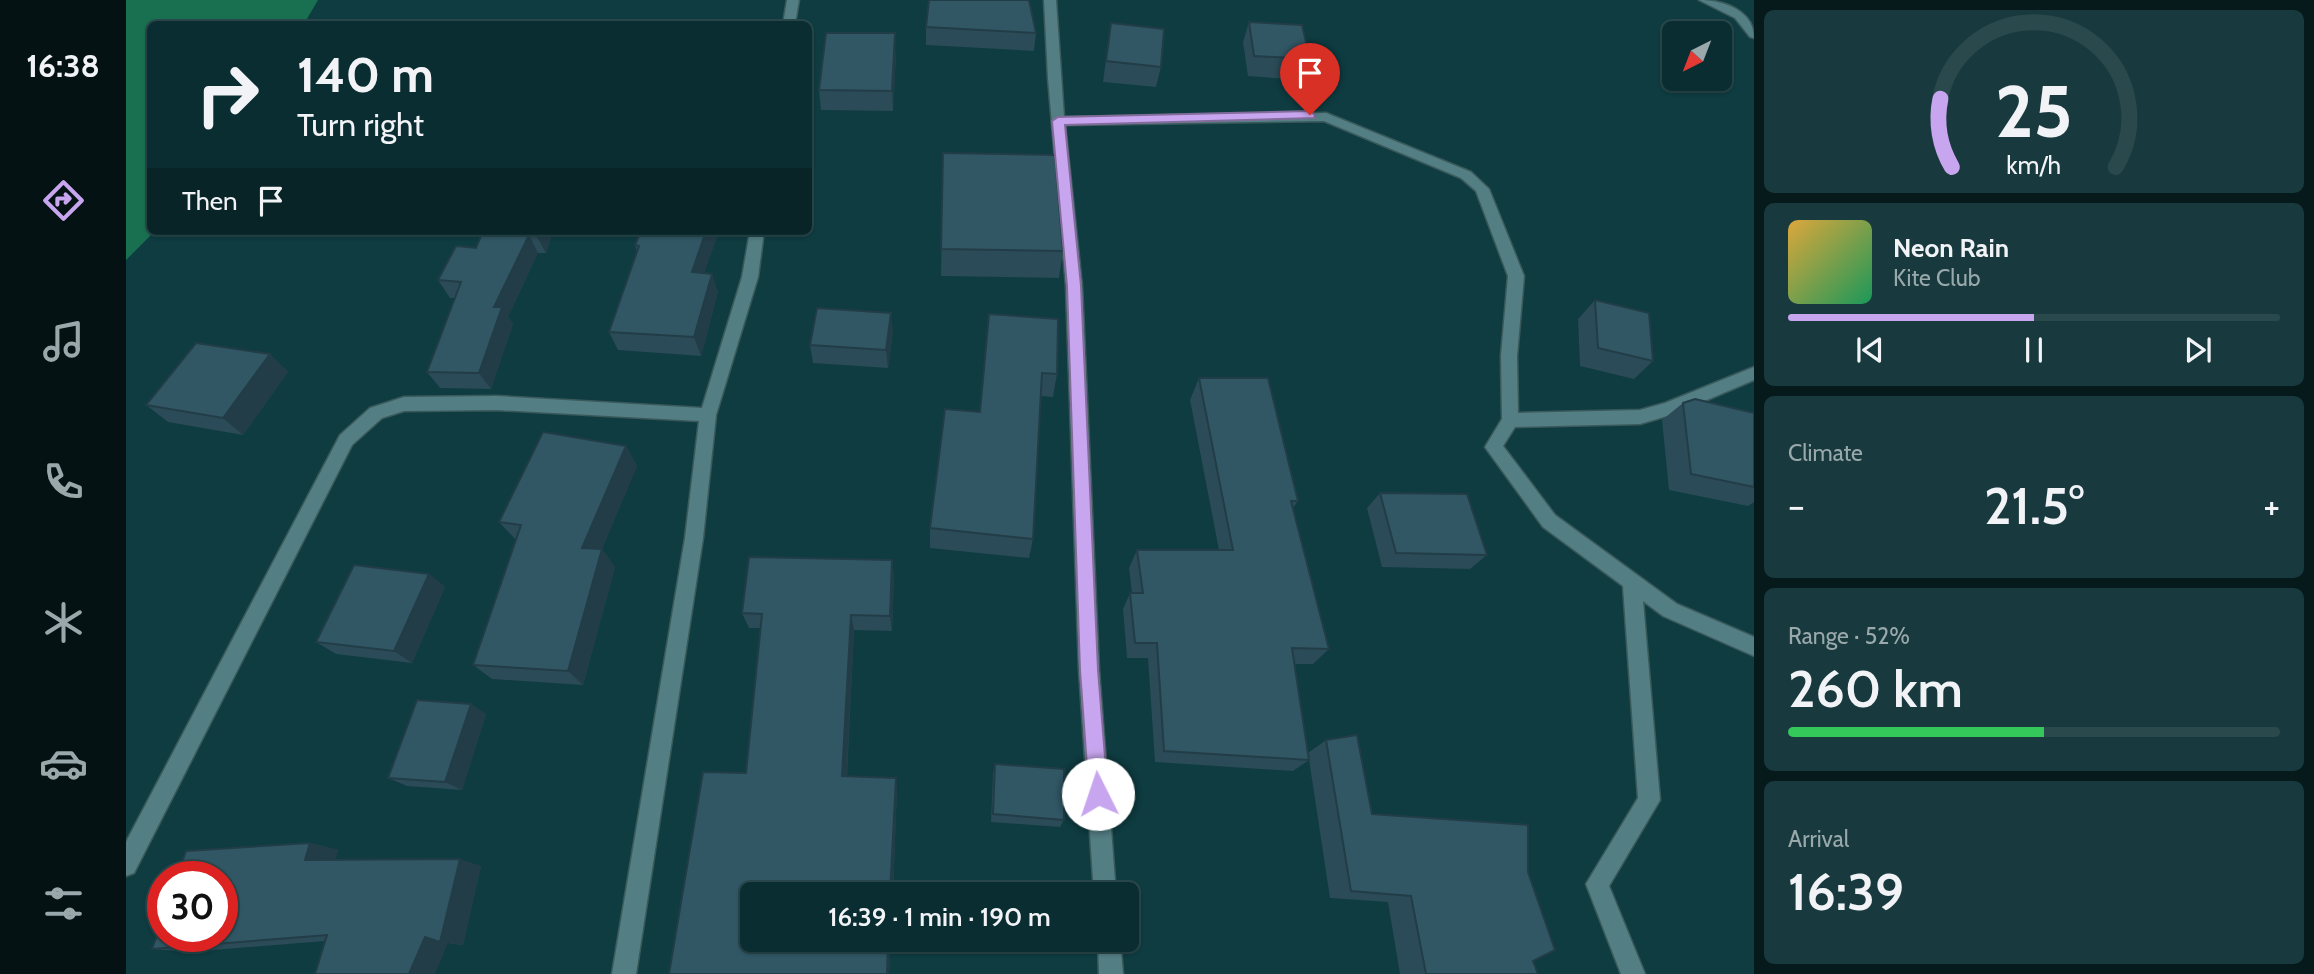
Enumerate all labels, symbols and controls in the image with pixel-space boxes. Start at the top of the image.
north arrow [1662,21,1732,91]
map controls [1662,21,1732,91]
pin [1280,43,1340,115]
text: 140 m [297,45,434,104]
text: 16:38 [26,46,100,85]
icon: right [182,49,273,140]
icon: arrive [1291,54,1329,92]
text: 25 [1995,68,2073,156]
text: Turn right [297,105,424,144]
text: km/h [2007,150,2061,180]
icon: directions [39,176,88,225]
icon: arrive [252,182,290,220]
text: Then [182,185,238,217]
text: Neon Rain [1893,232,2009,264]
text: Kite Club [1893,264,1980,292]
icon: music [39,317,88,366]
icon: previous [1851,331,1889,369]
icon: pause [2015,331,2053,369]
icon: next [2179,331,2217,369]
text: Climate [1788,439,1863,467]
icon: phone [39,457,88,506]
text: 21.5° [1984,474,2084,537]
text: − [1788,482,1805,529]
text: + [2263,482,2280,529]
icon: climate [39,598,88,647]
text: Range · 52% [1788,622,1910,650]
text: 260 km [1788,657,1963,720]
icon: car [39,739,88,788]
position arrow [1061,757,1135,831]
text: Arrival [1788,825,1849,853]
text: 16:39 [1788,860,1904,923]
speed limit sign: 30 [147,861,238,952]
icon: filters [39,879,88,928]
text: 16:39 · 1 min · 190 m [828,901,1051,933]

